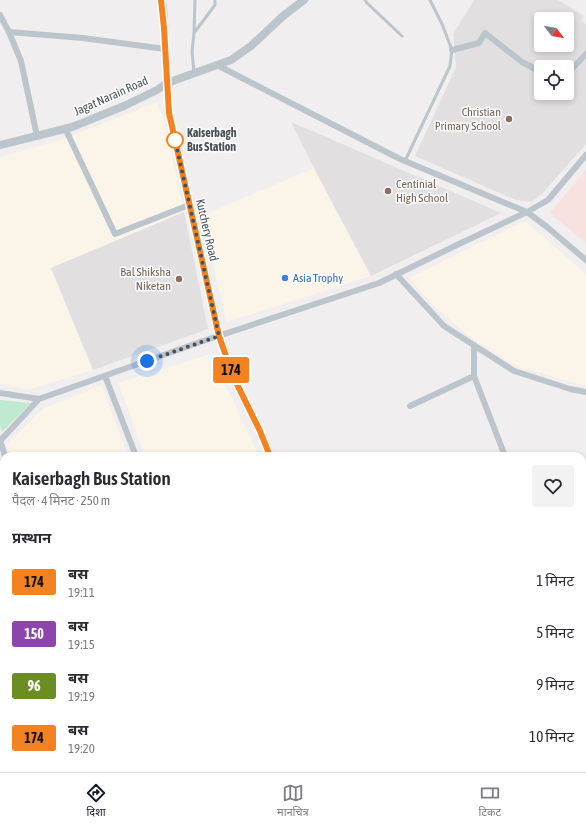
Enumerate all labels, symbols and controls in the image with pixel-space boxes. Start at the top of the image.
north arrow [534,12,574,52]
map controls [534,12,574,100]
button: locate [534,60,574,100]
street label: Jagat Narain Road [72,73,150,119]
place label: Christian Primary School [435,105,502,133]
marker: Christian Primary School [504,114,514,124]
place label: Kaiserbagh Bus Station [187,126,237,154]
marker: Kaiserbagh Bus Station [166,131,184,149]
place label: Centinial High School [396,177,449,205]
marker: Centinial High School [383,186,393,196]
street label: Kutchery Road [193,197,221,263]
place label: Bal Shiksha Niketan [120,265,171,293]
place label: Asia Trophy [293,271,343,285]
marker: Asia Trophy [280,273,290,283]
marker: Bal Shiksha Niketan [174,274,184,284]
your location [137,351,157,371]
line badge: 174 [208,357,254,383]
text: 174 [221,362,241,378]
button: heart [532,465,574,507]
text: Kaiserbagh Bus Station [12,467,171,489]
text: पैदल · 4 मिनट · 250 m [12,493,110,508]
text: प्रस्थान [12,529,51,546]
text: बस [68,565,88,582]
text: 1 मिनट [536,572,574,589]
text: 174 [24,574,44,590]
text: 19:11 [68,585,95,600]
text: बस [68,617,88,634]
text: 5 मिनट [536,624,574,641]
text: 150 [24,626,44,642]
text: 19:15 [68,637,95,652]
text: बस [68,669,88,686]
text: 9 मिनट [536,676,574,693]
text: 96 [27,678,41,694]
text: 19:19 [68,689,95,704]
text: बस [68,721,88,738]
text: 10 मिनट [529,728,574,745]
text: 174 [24,730,44,746]
text: 19:20 [68,741,95,756]
tab: दिशा [85,782,107,820]
tab: मानचित्र [277,782,309,820]
tab: टिकट [479,782,501,820]

